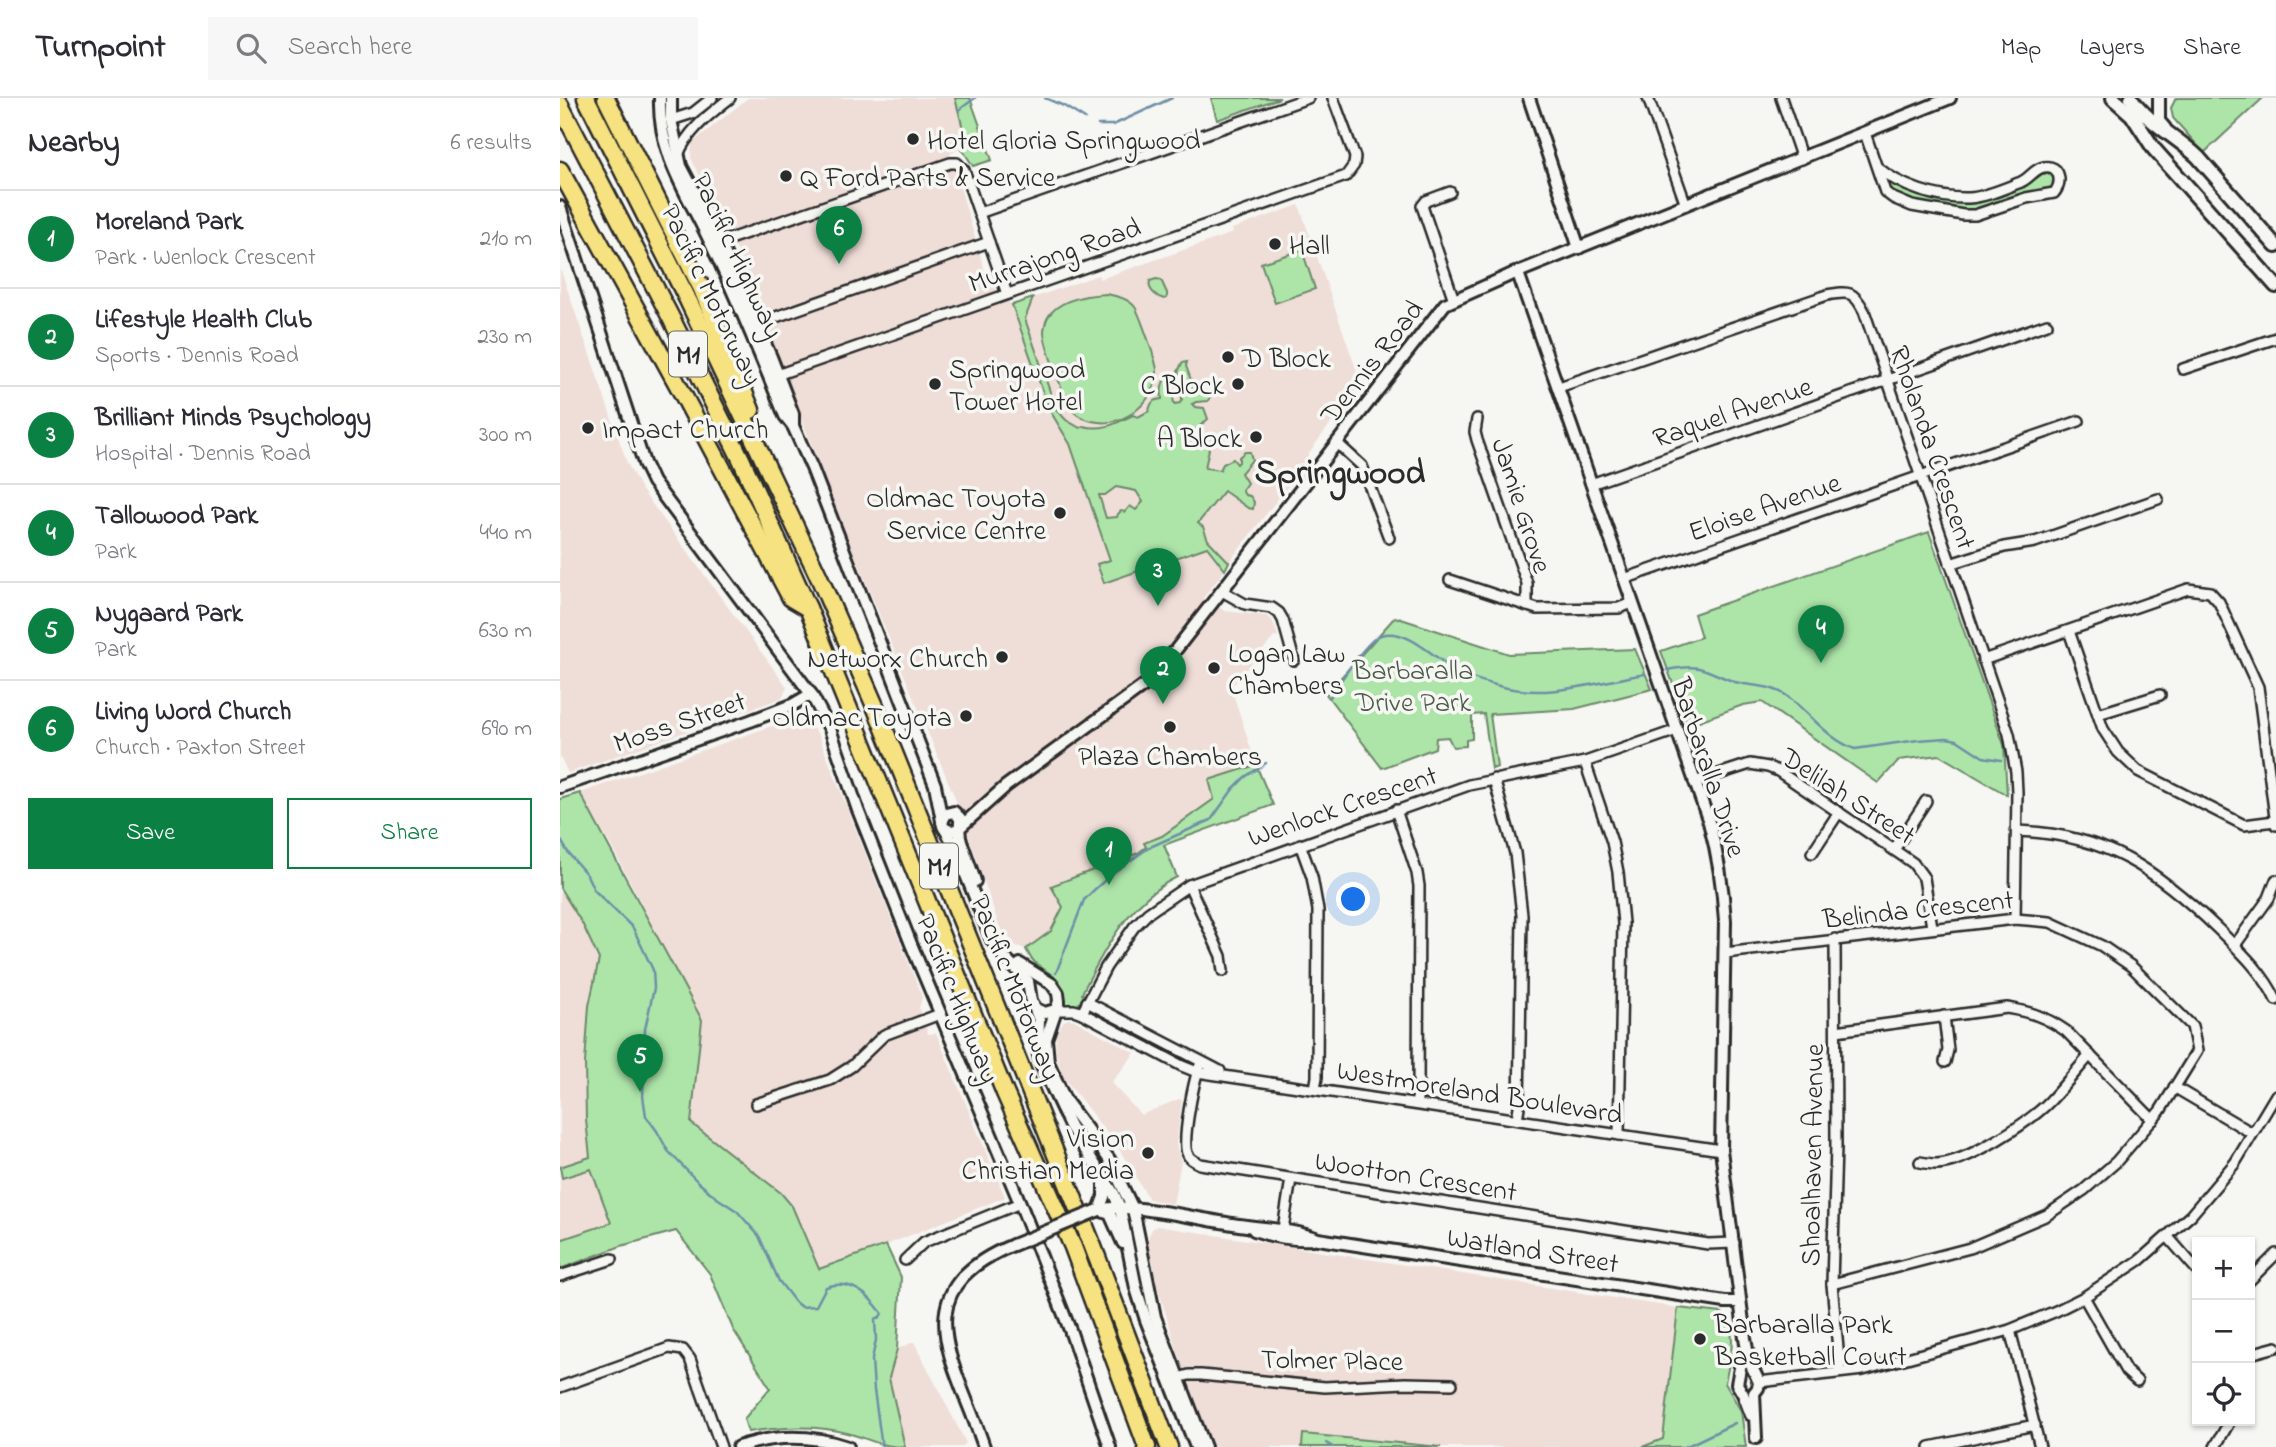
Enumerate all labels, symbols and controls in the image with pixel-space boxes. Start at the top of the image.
search box [208,17,698,80]
text: Turnpoint [35,24,166,72]
icon: search [232,29,270,67]
text: Search here [288,29,412,67]
text: Map [2001,31,2041,66]
text: Layers [2079,31,2145,66]
text: Share [2183,31,2241,66]
text: Nearby [28,122,120,166]
place label: Hotel Gloria Springwood [927,122,1201,163]
text: 6 results [451,127,532,160]
marker: Hotel Gloria Springwood [905,131,921,147]
place label: Q Ford Parts & Service [800,159,1056,200]
street label: Pacific Highway [679,166,792,347]
marker: Q Ford Parts & Service [778,168,794,184]
street label: Pacific Motorway [648,198,772,393]
text: Moreland Park [95,204,243,242]
pin: 6 [816,206,862,264]
street label: Murrajong Road [963,209,1147,306]
text: 1 [47,223,55,256]
text: 210 m [480,223,532,256]
place label: Hall [1289,227,1330,268]
marker: Hall [1267,236,1283,252]
text: Park · Wenlock Crescent [95,242,316,275]
street label: Dennis Road [1311,292,1436,435]
text: Lifestyle Health Club [95,302,312,340]
text: 2 [45,321,57,354]
text: 230 m [478,321,532,354]
road number: M1 [669,331,707,376]
text: Sports · Dennis Road [95,340,299,373]
place label: D Block [1241,340,1331,381]
street label: Rholanda Crescent [1877,341,1985,556]
marker: D Block [1220,349,1236,365]
place label: Springwood Tower Hotel [949,351,1086,424]
place label: C Block [1141,367,1225,408]
street label: Raquel Avenue [1648,368,1819,461]
marker: Springwood Tower Hotel [927,376,943,392]
marker: C Block [1230,376,1246,392]
text: Brilliant Minds Psychology [95,400,371,438]
place label: Impact Church [602,411,769,452]
text: 3 [46,419,56,452]
text: 300 m [479,419,532,452]
marker: Impact Church [580,420,596,436]
place label: A Block [1157,420,1243,461]
marker: A Block [1248,429,1264,445]
street label: Jamie Grove [1479,433,1561,579]
text: Hospital · Dennis Road [95,438,311,471]
district label: Springwood [1255,449,1425,501]
street label: Eloise Avenue [1683,464,1847,555]
place label: Oldmac Toyota Service Centre [866,480,1046,553]
text: Tallowood Park [95,498,258,536]
marker: Oldmac Toyota Service Centre [1052,505,1068,521]
text: 4 [46,517,56,550]
text: 440 m [480,517,532,550]
text: Park [95,536,137,569]
pin: 3 [1135,548,1181,606]
text: Nygaard Park [95,596,243,634]
pin: 4 [1798,605,1844,663]
text: 5 [44,615,58,648]
text: 630 m [479,615,532,648]
text: Park [95,634,137,667]
place label: Logan Law Chambers [1228,635,1345,708]
place label: Networx Church [807,640,988,681]
pin: 2 [1140,646,1186,704]
marker: Networx Church [994,649,1010,665]
park label: Barbaralla Drive Park [1352,652,1473,725]
marker: Logan Law Chambers [1206,660,1222,676]
street label: Barbaralla Drive [1658,672,1755,863]
street label: Moss Street [608,683,752,766]
text: Living Word Church [95,694,291,732]
place label: Oldmac Toyota [772,699,952,740]
marker: Oldmac Toyota [958,708,974,724]
text: 6 [46,713,56,746]
text: 690 m [481,713,532,746]
marker: Plaza Chambers [1162,719,1178,735]
text: Church · Paxton Street [95,732,306,765]
place label: Plaza Chambers [1078,738,1262,779]
street label: Delilah Street [1771,738,1923,857]
street label: Wenlock Crescent [1243,757,1443,860]
button: Save [28,798,273,869]
button: Share [287,798,532,869]
pin: 1 [1086,827,1132,885]
road number: M1 [920,844,958,888]
street label: Belinda Crescent [1820,881,2016,942]
your location [1336,882,1370,916]
street label: Pacific Motorway [958,889,1070,1088]
street label: Pacific Highway [903,908,1008,1090]
pin: 5 [617,1034,663,1092]
street label: Shoalhaven Avenue [1792,1043,1837,1267]
street label: Westmoreland Boulevard [1334,1052,1625,1137]
place label: Vision Christian Media [962,1120,1134,1193]
street label: Wootton Crescent [1311,1142,1519,1215]
marker: Vision Christian Media [1140,1145,1156,1161]
street label: Watland Street [1444,1219,1621,1286]
map controls [2192,1237,2255,1426]
button: + [2192,1237,2255,1300]
button: − [2192,1300,2255,1363]
place label: Barbaralla Park Basketball Court [1713,1306,1907,1379]
marker: Barbaralla Park Basketball Court [1692,1331,1708,1347]
street label: Tolmer Place [1260,1341,1404,1384]
button: locate [2192,1363,2255,1426]

